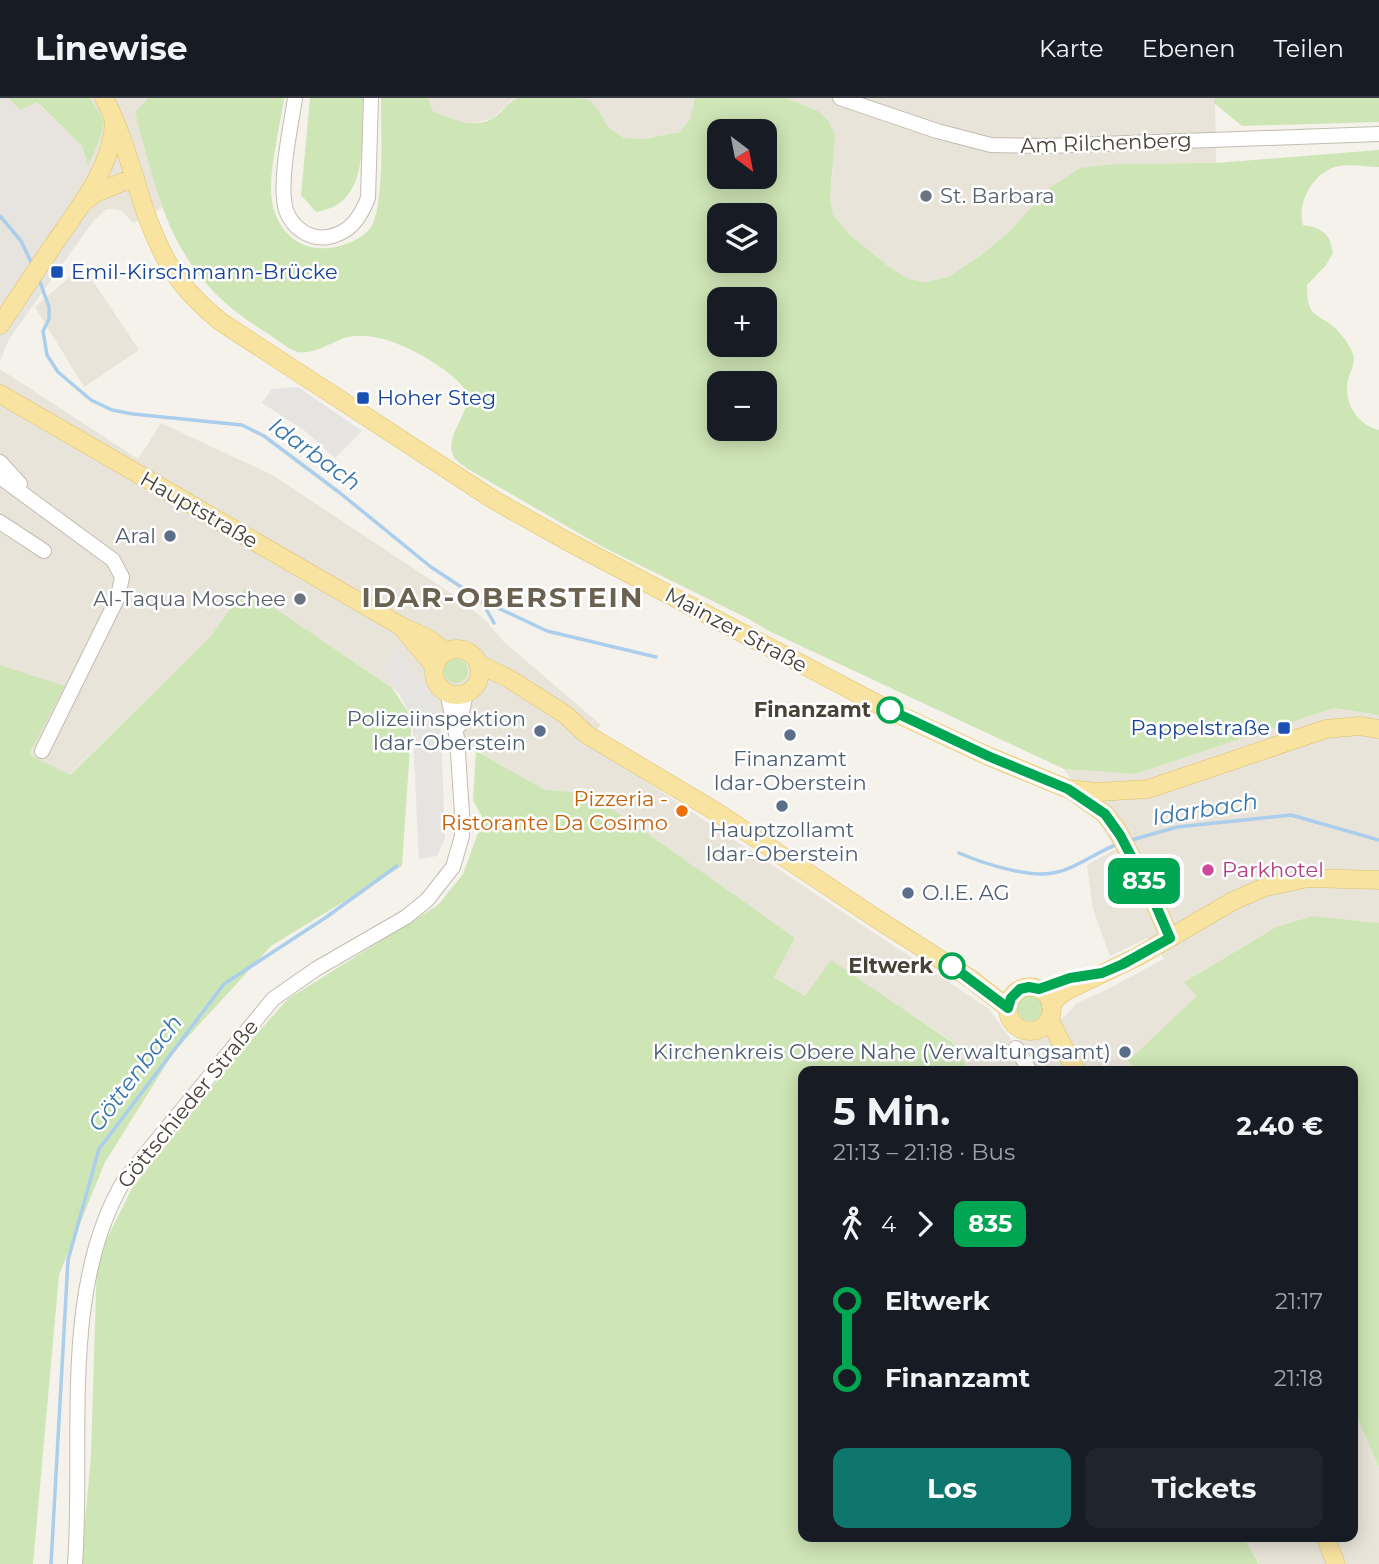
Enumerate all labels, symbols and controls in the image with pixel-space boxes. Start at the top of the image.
text: Linewise [35,28,188,68]
text: Karte [1039,34,1104,63]
text: Ebenen [1142,34,1235,63]
text: Teilen [1273,34,1344,63]
north arrow [707,119,777,189]
map controls [707,119,777,441]
street label: Am Rilchenberg [1020,127,1192,158]
place label: St. Barbara [940,183,1055,208]
marker: St. Barbara [918,188,934,204]
button: layers [707,203,777,273]
place label: Emil-Kirschmann-Brücke [71,259,338,284]
marker: Emil-Kirschmann-Brücke [49,264,65,280]
button: + [707,287,777,357]
button: − [707,371,777,441]
place label: Hoher Steg [377,385,496,410]
marker: Hoher Steg [355,390,371,406]
water label: Idarbach [264,411,366,497]
street label: Hauptstraße [136,466,263,553]
place label: Aral [115,523,156,548]
marker: Aral [162,528,178,544]
district label: IDAR-OBERSTEIN [362,580,644,614]
street label: Mainzer Straße [661,582,812,678]
place label: Al-Taqua Moschee [93,586,286,611]
marker: Al-Taqua Moschee [292,591,308,607]
place label: Finanzamt [754,697,871,722]
marker: Finanzamt [877,697,903,723]
place label: Polizeiinspektion Idar-Oberstein [347,706,526,755]
place label: Pappelstraße [1131,715,1270,740]
marker: Pappelstraße [1276,720,1292,736]
marker: Polizeiinspektion Idar-Oberstein [532,723,548,739]
marker: Finanzamt Idar-Oberstein [782,727,798,743]
place label: Finanzamt Idar-Oberstein [713,746,867,795]
place label: Pizzeria - Ristorante Da Cosimo [441,786,668,835]
water label: Idarbach [1150,787,1260,831]
marker: Hauptzollamt Idar-Oberstein [774,798,790,814]
marker: Pizzeria - Ristorante Da Cosimo [674,803,690,819]
place label: Hauptzollamt Idar-Oberstein [705,817,859,866]
place label: Parkhotel [1222,857,1324,882]
line badge: 835 [1104,858,1184,904]
marker: Parkhotel [1200,862,1216,878]
text: 835 [1122,866,1166,895]
place label: O.I.E. AG [922,880,1010,905]
marker: O.I.E. AG [900,885,916,901]
place label: Eltwerk [848,953,933,978]
marker: Eltwerk [939,953,965,979]
water label: Göttenbach [82,1009,188,1137]
street label: Göttschieder Straße [112,1014,263,1193]
place label: Kirchenkreis Obere Nahe (Verwaltungsamt) [653,1039,1111,1064]
marker: Kirchenkreis Obere Nahe (Verwaltungsamt) [1117,1044,1133,1060]
text: 5 Min. [833,1088,950,1135]
text: 2.40 € [1237,1110,1323,1142]
text: 21:13 – 21:18 · Bus [833,1138,1015,1166]
icon: walk [833,1205,871,1243]
icon: forward [906,1205,944,1243]
text: 835 [968,1209,1012,1238]
text: 4 [881,1210,896,1238]
text: Eltwerk [885,1285,990,1317]
text: 21:17 [1275,1287,1323,1315]
text: Finanzamt [885,1362,1030,1394]
text: 21:18 [1274,1364,1323,1392]
button: Los [833,1448,1071,1528]
button: Tickets [1085,1448,1323,1528]

